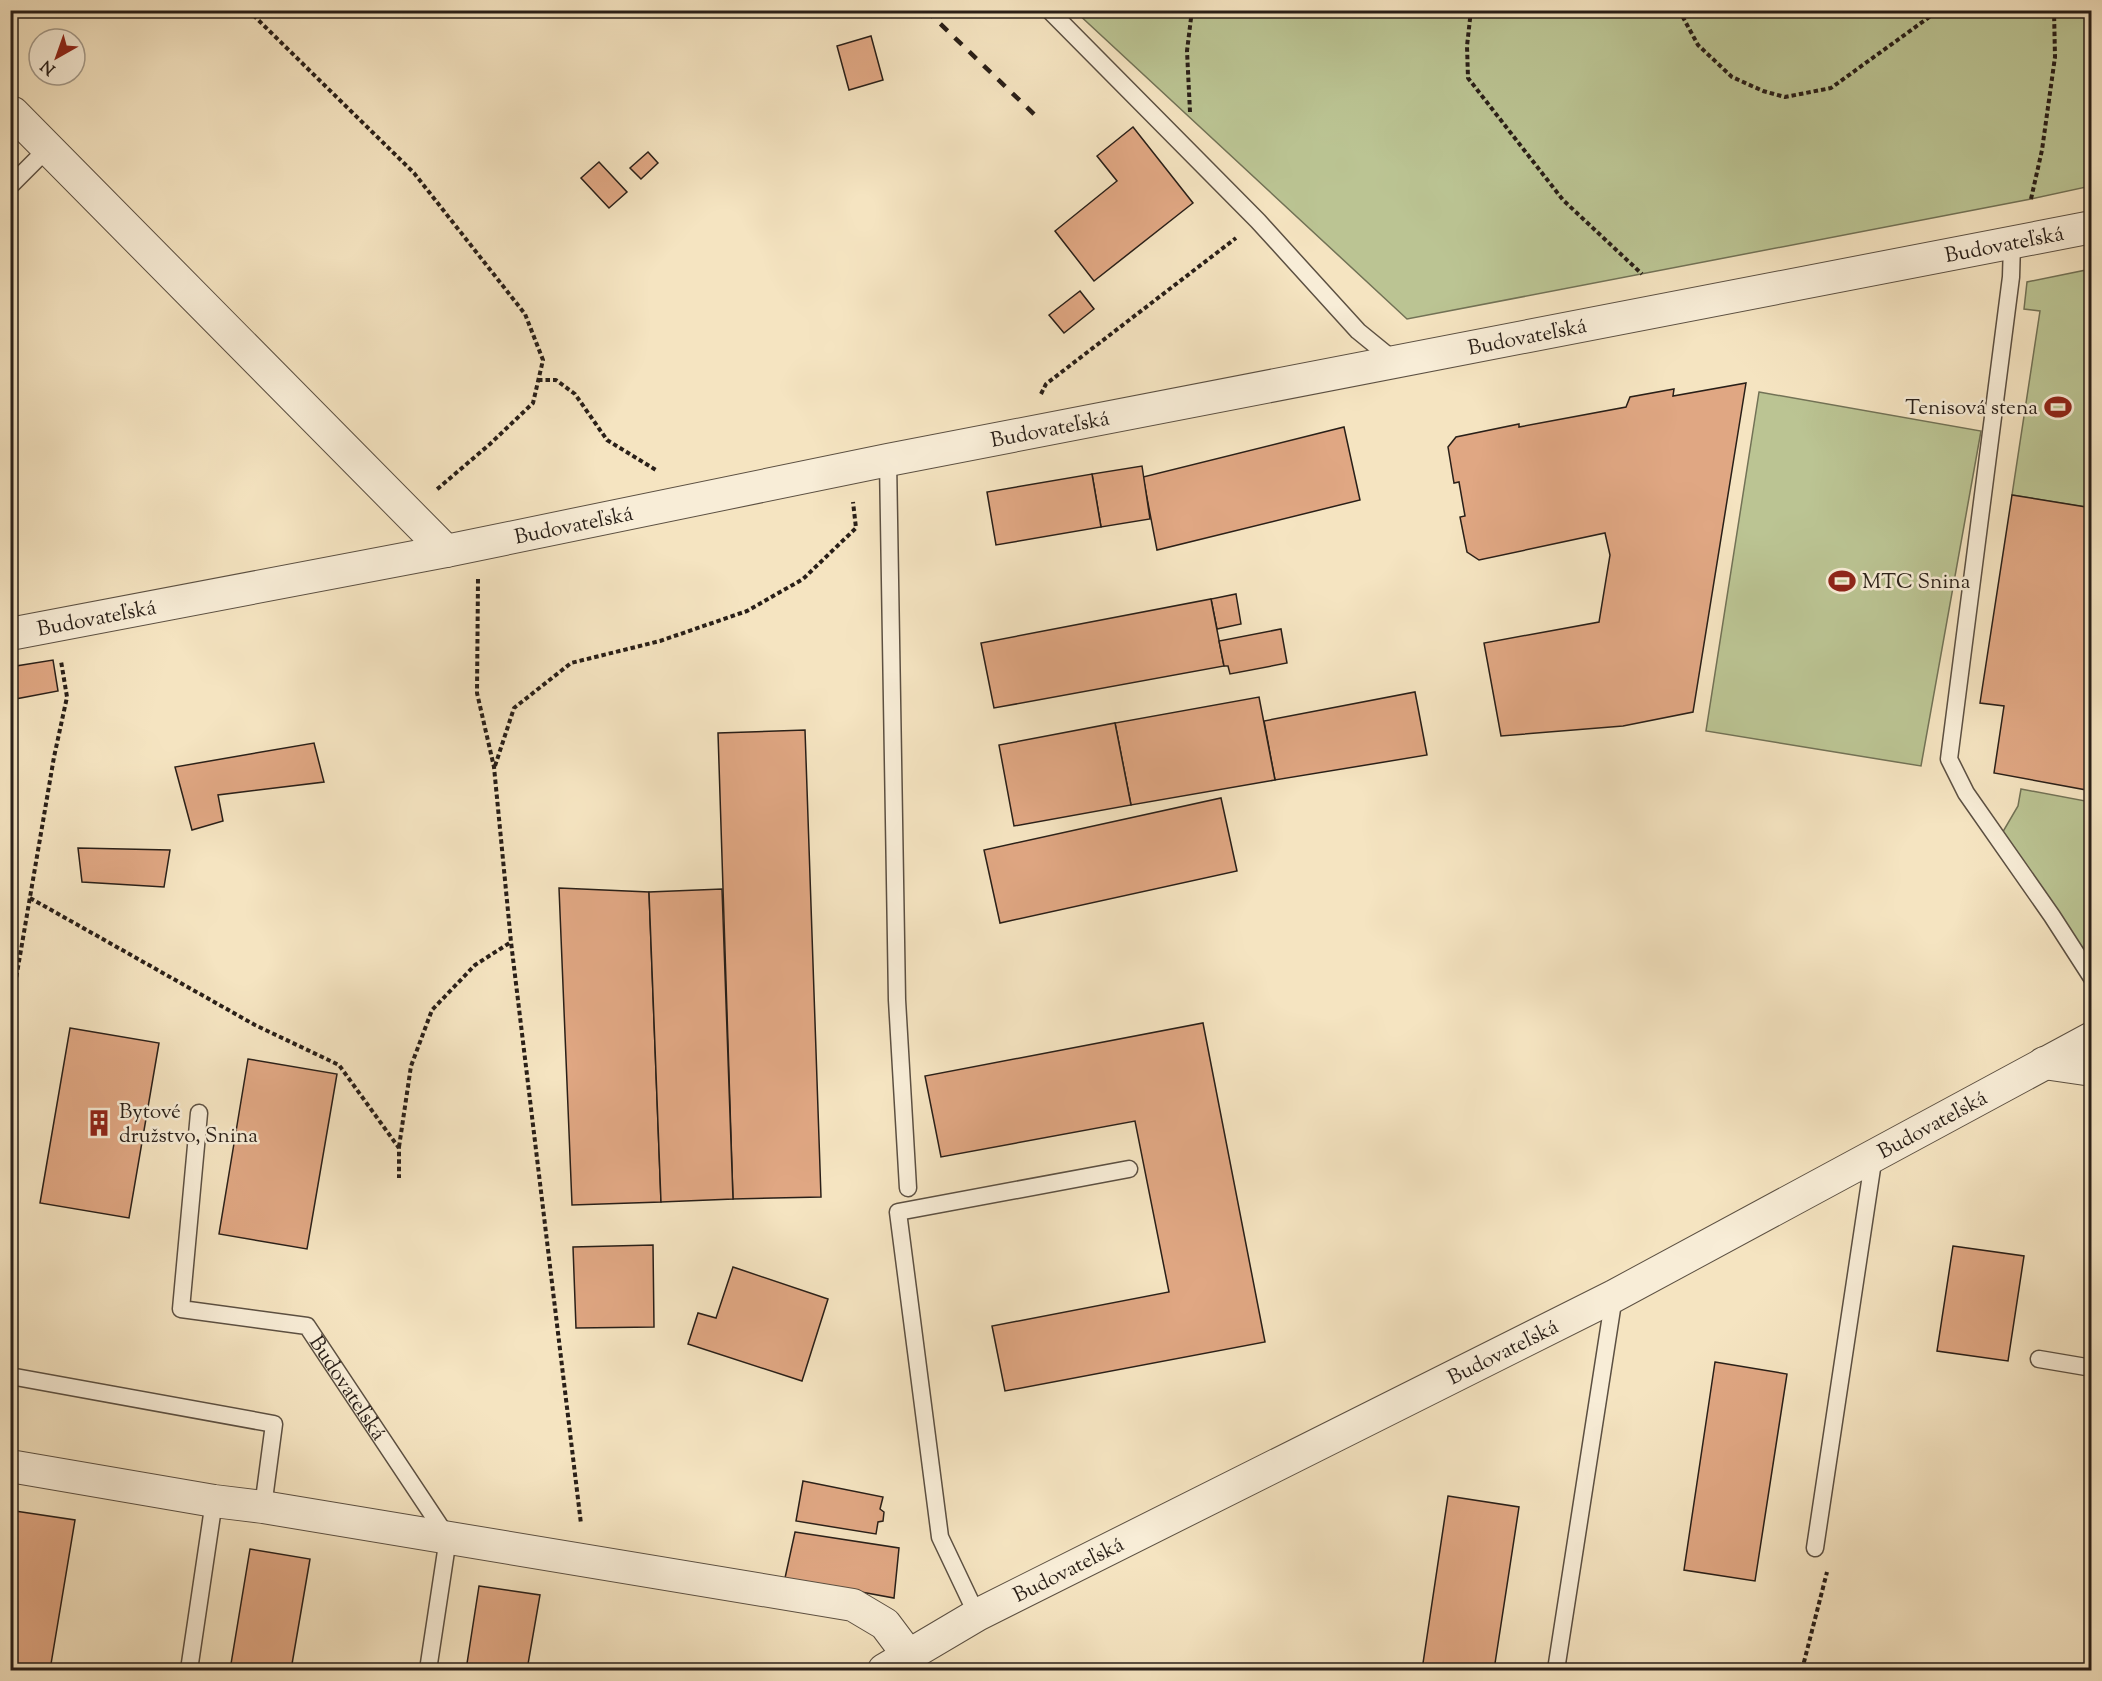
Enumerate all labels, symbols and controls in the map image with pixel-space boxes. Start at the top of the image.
north arrow [27,27,87,87]
text: N [37,54,61,79]
street label: Budovateľská [1943,220,2067,272]
street label: Budovateľská [1465,312,1590,364]
sports icon: Tenisová stena [2043,392,2073,422]
place label: Tenisová stena [1905,394,2038,424]
street label: Budovateľská [988,404,1113,457]
street label: Budovateľská [512,500,636,554]
sports icon: MTC Snina [1827,566,1857,596]
place label: MTC Snina [1862,568,1971,598]
street label: Budovateľská [35,593,159,646]
street label: Budovateľská [1873,1084,1994,1168]
place label: Bytové družstvo, Snina [119,1098,258,1152]
building icon: Bytové družstvo, Snina [84,1108,114,1138]
street label: Budovateľská [1443,1313,1564,1394]
street label: Budovateľská [300,1330,392,1447]
street label: Budovateľská [1008,1531,1130,1612]

